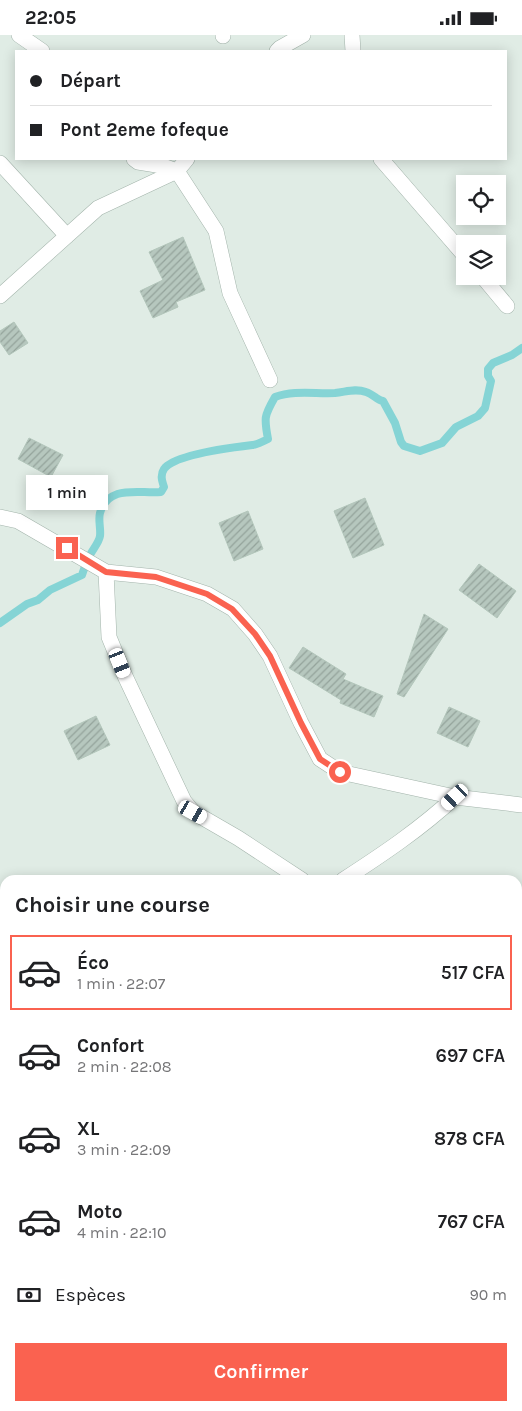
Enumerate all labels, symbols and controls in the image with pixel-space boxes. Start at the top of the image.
text: 22:05 [25,7,76,29]
text: Départ [60,70,121,92]
text: Pont 2eme fofeque [60,119,229,141]
map controls [456,175,506,285]
button: locate [456,175,506,225]
button: layers [456,235,506,285]
callout: 1 min [26,475,108,511]
text: 1 min [47,483,87,502]
route end [56,537,78,559]
car [107,646,132,680]
route start [329,761,351,783]
car [438,781,471,813]
car [176,798,209,826]
text: Choisir une course [15,892,210,918]
icon: car [17,950,62,995]
text: Éco [77,952,109,974]
text: 517 CFA [441,962,505,984]
text: 1 min · 22:07 [77,974,165,993]
icon: car [17,1033,62,1078]
text: Confort [77,1035,144,1057]
text: 697 CFA [436,1045,505,1067]
text: 2 min · 22:08 [77,1057,171,1076]
icon: car [17,1116,62,1161]
text: XL [77,1118,99,1140]
text: 878 CFA [434,1128,505,1150]
text: 3 min · 22:09 [77,1140,171,1159]
icon: car [17,1199,62,1244]
text: Moto [77,1201,123,1223]
text: 767 CFA [438,1211,505,1233]
text: 4 min · 22:10 [77,1223,167,1242]
icon: cash [15,1281,43,1309]
text: Espèces [55,1284,126,1306]
text: 90 m [469,1285,507,1304]
button: Confirmer [15,1343,507,1401]

